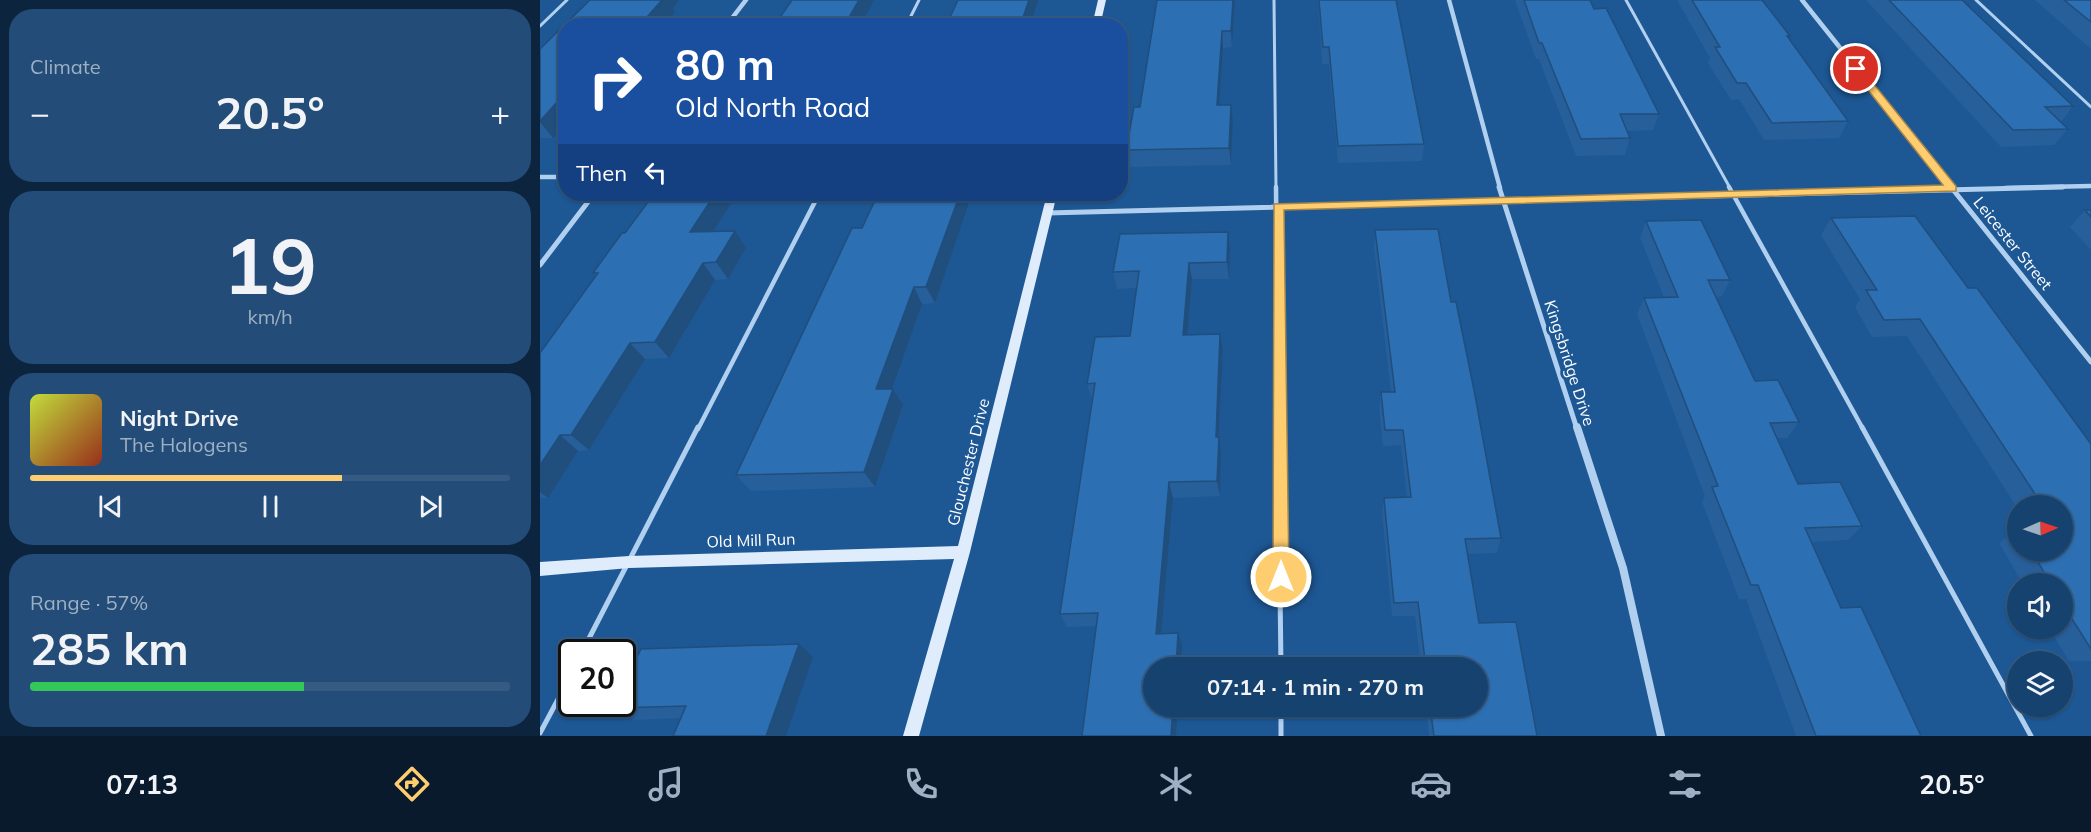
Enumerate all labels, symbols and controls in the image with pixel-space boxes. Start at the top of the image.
text: 80 m [675,38,775,91]
icon: right [576,42,654,120]
pin [1830,43,1881,94]
icon: arrive [1839,52,1872,85]
text: Climate [30,54,101,79]
text: 20.5° [215,84,325,140]
text: Old North Road [675,90,870,124]
text: − [30,92,50,133]
text: + [490,92,510,133]
icon: left [639,156,672,189]
text: Then [576,159,627,187]
street label: Leicester Street [1969,192,2057,294]
text: 19 [223,216,317,314]
street label: Kingsbridge Drive [1540,298,1600,428]
text: km/h [247,304,293,329]
street label: Glouchester Drive [943,396,993,528]
text: Night Drive [120,404,239,432]
text: The Halogens [120,432,248,457]
icon: previous [94,490,127,523]
icon: pause [254,490,287,523]
icon: next [414,490,447,523]
north arrow [2007,495,2073,561]
map controls [2007,495,2073,717]
street label: Old Mill Run [706,528,796,552]
position arrow [1249,545,1313,609]
button: sound [2007,573,2073,639]
text: Range · 57% [30,590,148,615]
text: 285 km [30,620,189,676]
speed limit sign: 20 [558,639,636,717]
button: layers [2007,651,2073,717]
text: 07:14 · 1 min · 270 m [1207,673,1424,701]
icon: directions [391,763,433,805]
icon: music [645,763,687,805]
icon: phone [900,763,942,805]
icon: climate [1155,763,1197,805]
icon: car [1410,763,1452,805]
icon: filters [1664,763,1706,805]
text: 07:13 [106,767,178,801]
text: 20.5° [1919,767,1985,801]

